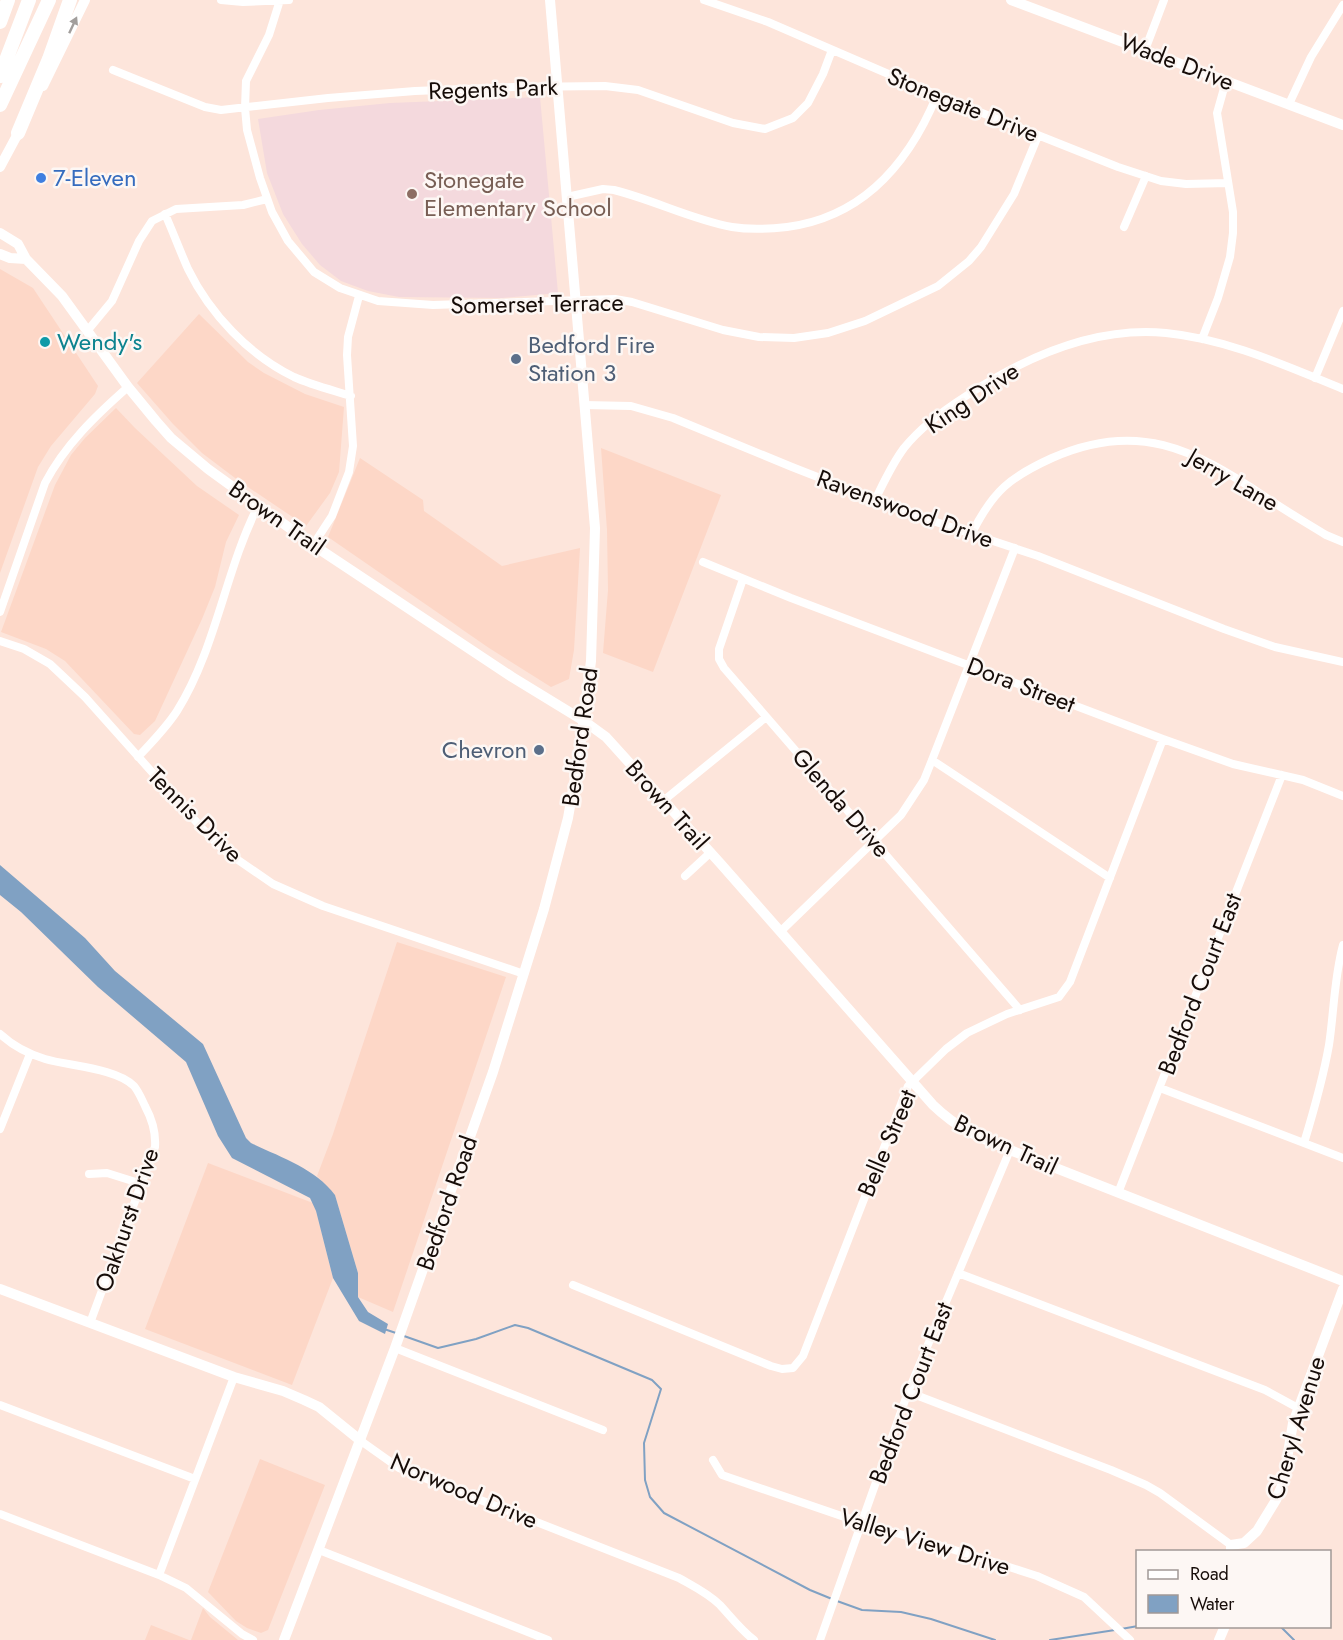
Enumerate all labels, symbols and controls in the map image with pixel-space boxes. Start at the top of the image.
one-way arrow [69,17,78,34]
street label: Wade Drive [1115,24,1239,99]
street label: Stonegate Drive [882,58,1044,151]
street label: Regents Park [427,69,559,108]
place label: 7-Eleven [53,160,137,195]
place label: Stonegate Elementary School [424,162,612,225]
marker: 7-Eleven [34,171,48,185]
marker: Stonegate Elementary School [405,187,419,201]
street label: Somerset Terrace [450,284,624,323]
place label: Wendy's [57,324,142,359]
place label: Bedford Fire Station 3 [528,327,655,390]
marker: Wendy's [38,335,52,349]
marker: Bedford Fire Station 3 [509,352,523,366]
street label: King Drive [918,353,1026,442]
street label: Jerry Lane [1178,438,1285,520]
street label: Ravenswood Drive [812,460,999,557]
street label: Brown Trail [222,471,333,564]
street label: Dora Street [962,648,1081,721]
street label: Bedford Road [552,665,607,809]
place label: Chevron [442,732,527,767]
street label: Glenda Drive [784,740,899,865]
marker: Chevron [532,743,546,757]
street label: Brown Trail [617,752,717,858]
street label: Tennis Drive [140,759,251,870]
street label: Bedford Court East [1149,888,1250,1080]
street label: Belle Street [848,1083,925,1202]
street label: Brown Trail [949,1105,1064,1184]
street label: Bedford Road [407,1131,486,1275]
street label: Oakhurst Drive [85,1143,168,1297]
street label: Bedford Court East [860,1297,961,1489]
street label: Cheryl Avenue [1257,1352,1334,1504]
street label: Norwood Drive [385,1444,543,1537]
street label: Valley View Drive [836,1499,1015,1584]
legend [1136,1550,1331,1628]
text: Road [1190,1561,1229,1587]
text: Water [1190,1591,1235,1617]

